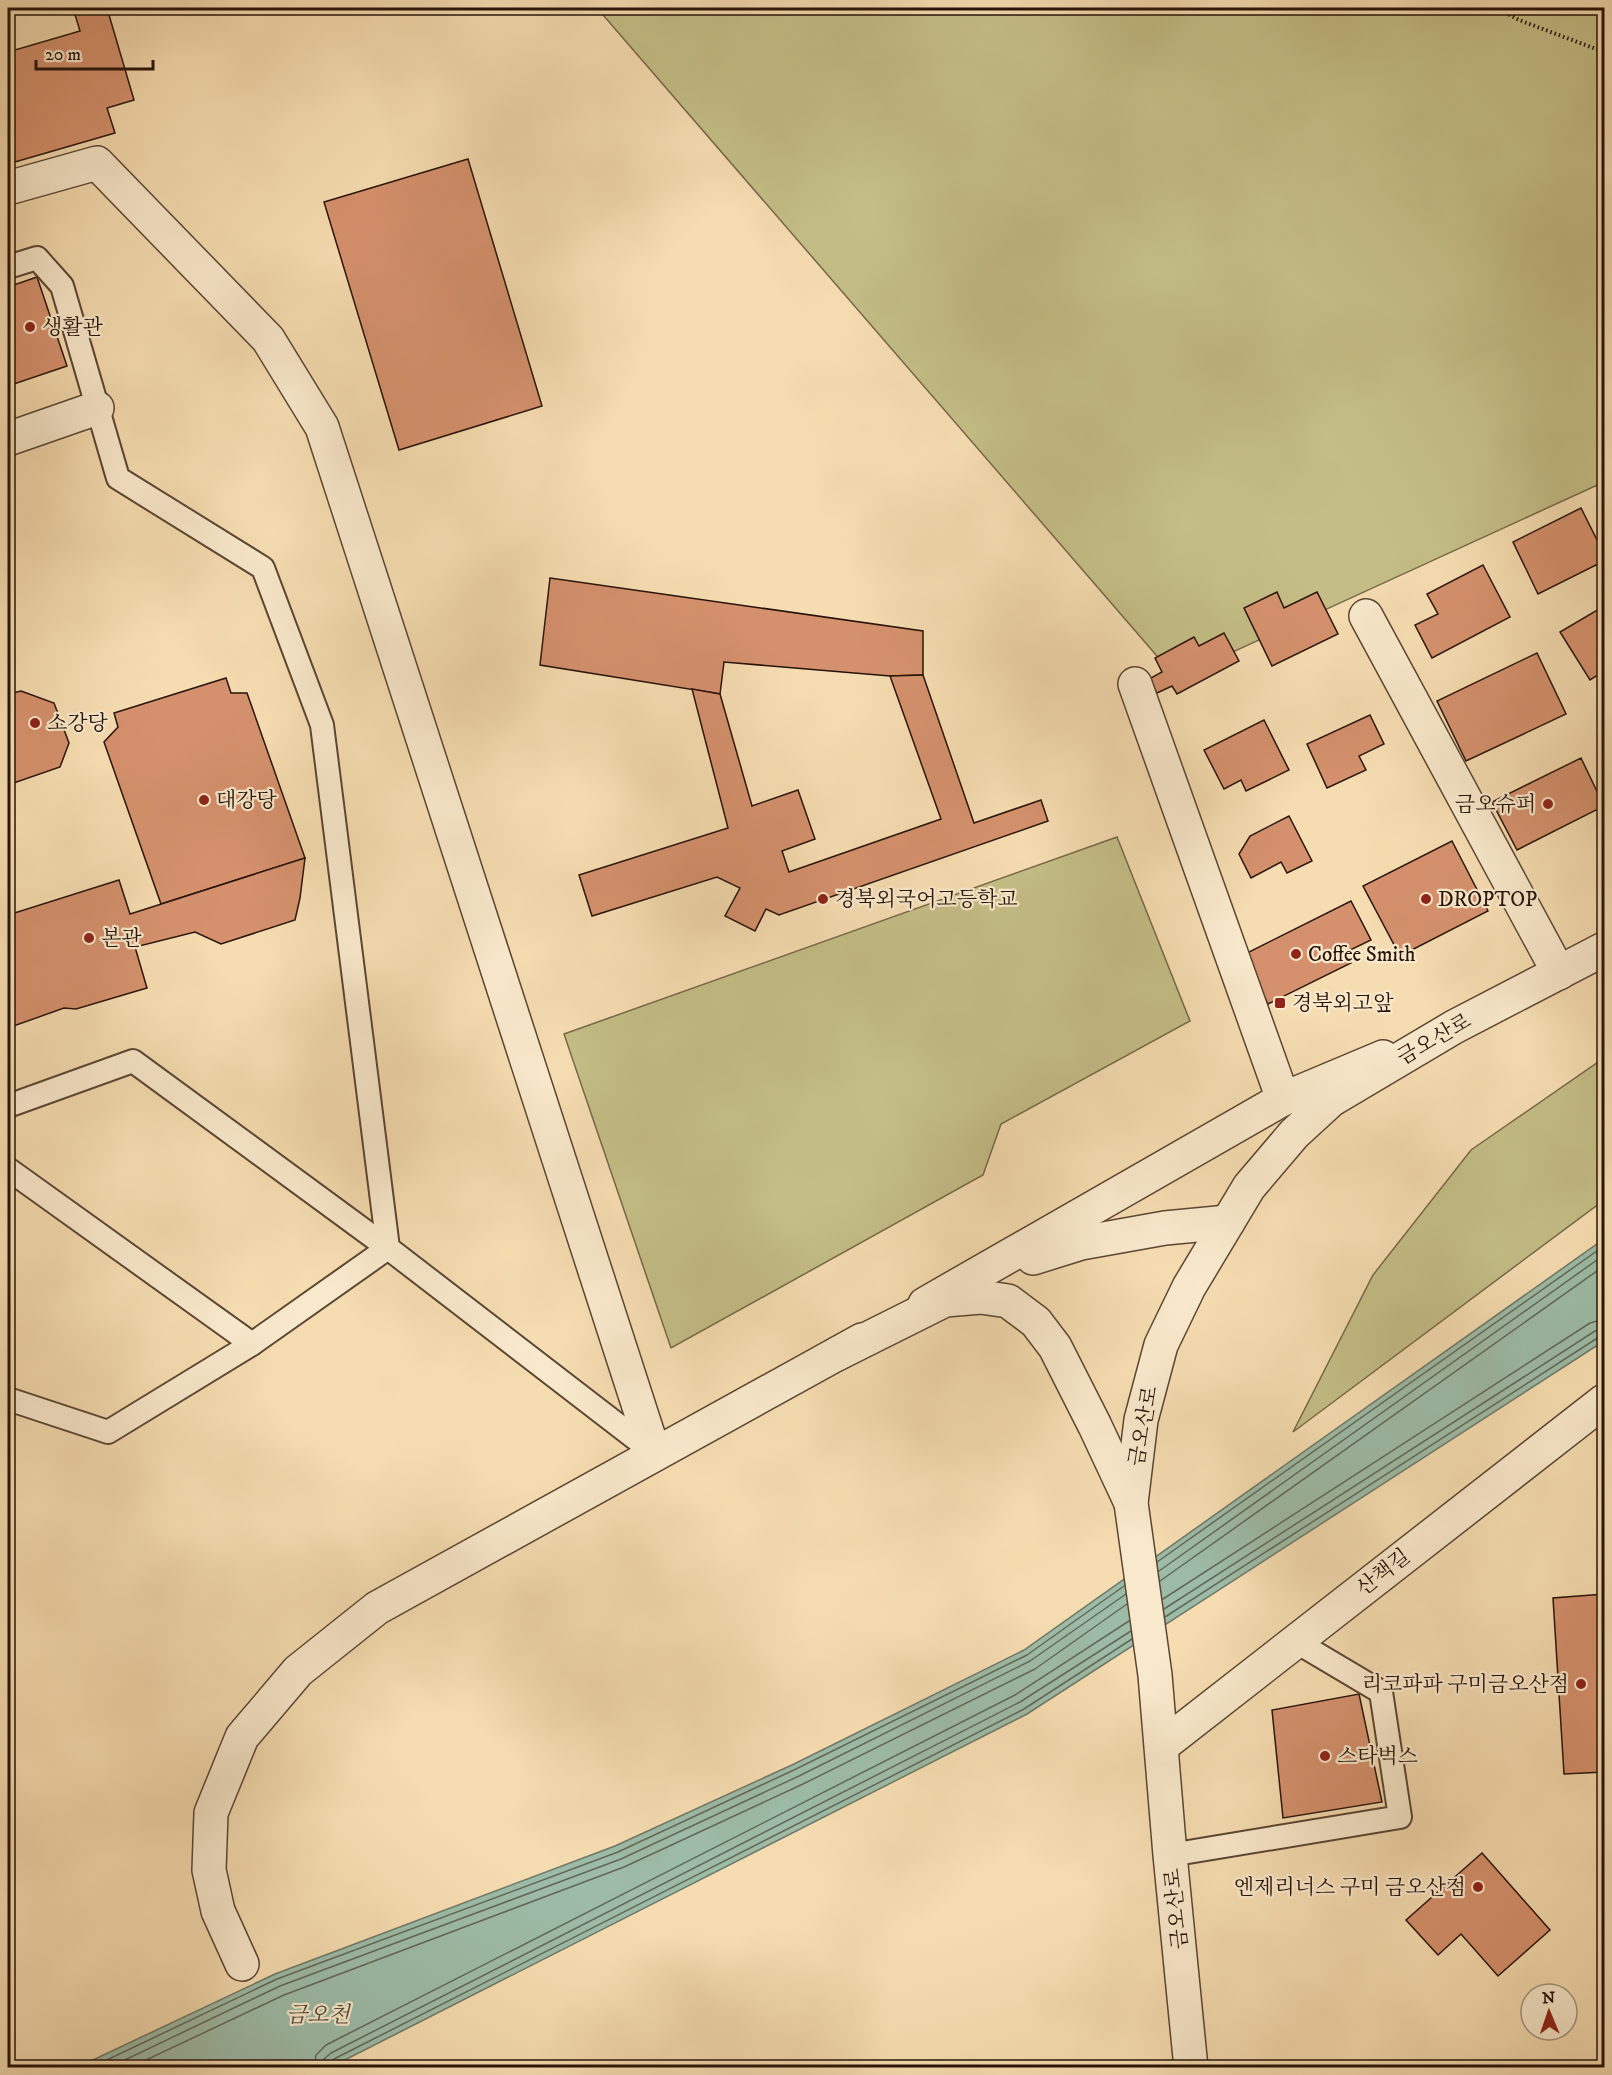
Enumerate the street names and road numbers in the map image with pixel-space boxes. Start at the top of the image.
street label: 금오산로 [1393,1008,1476,1071]
street label: 금오산로 [1124,1384,1164,1468]
street label: 산책길 [1352,1544,1416,1602]
street label: 금오산로 [1160,1867,1194,1951]

